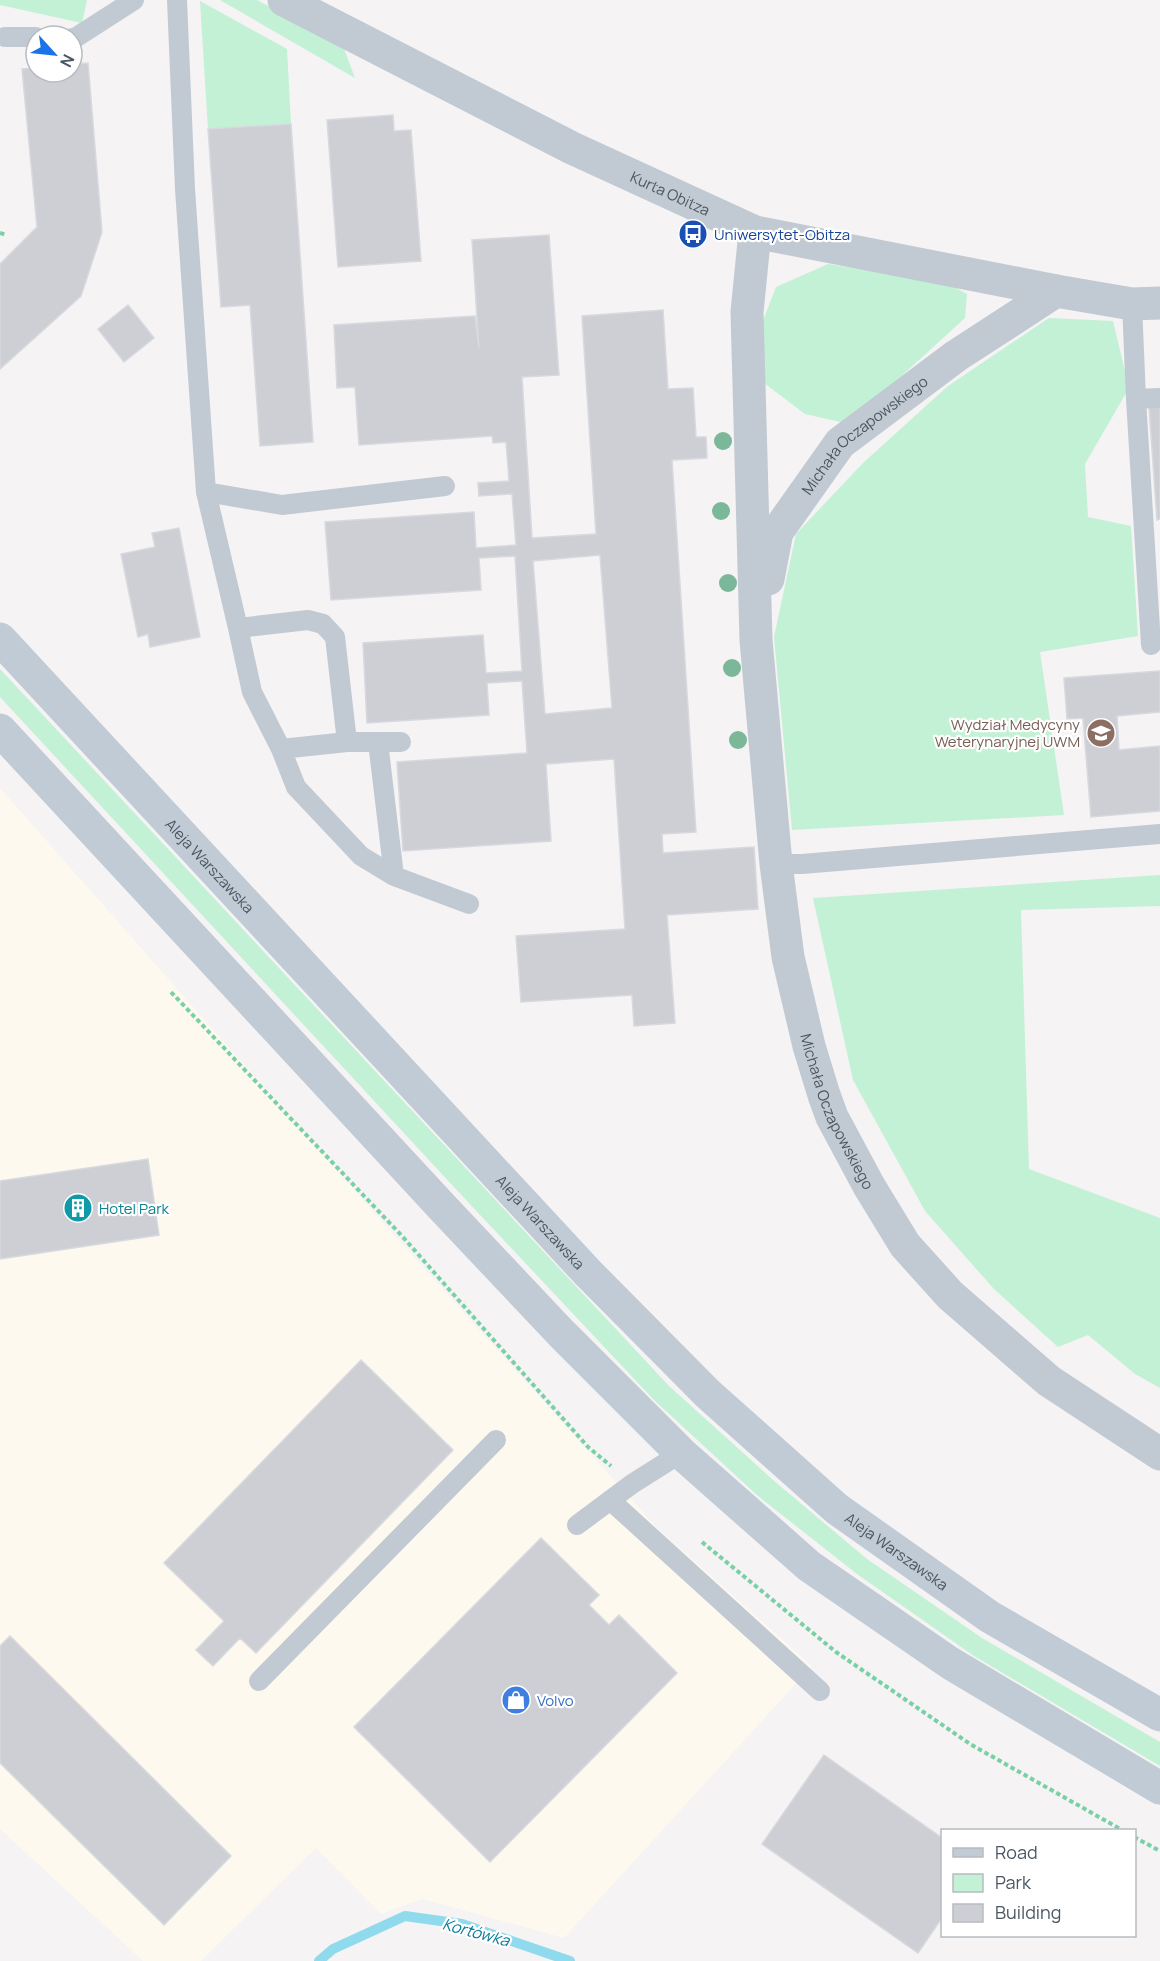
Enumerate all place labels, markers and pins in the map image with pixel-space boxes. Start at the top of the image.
bus stop icon: Uniwersytet-Obitza [677,218,709,250]
place label: Uniwersytet-Obitza [714,224,850,245]
place label: Wydział Medycyny Weterynaryjnej UWM [935,714,1080,752]
school or university icon: Wydział Medycyny Weterynaryjnej UWM [1085,717,1117,749]
building icon: Hotel Park [62,1192,94,1224]
place label: Hotel Park [99,1198,170,1219]
shop icon: Volvo [500,1684,532,1716]
place label: Volvo [537,1690,574,1711]

